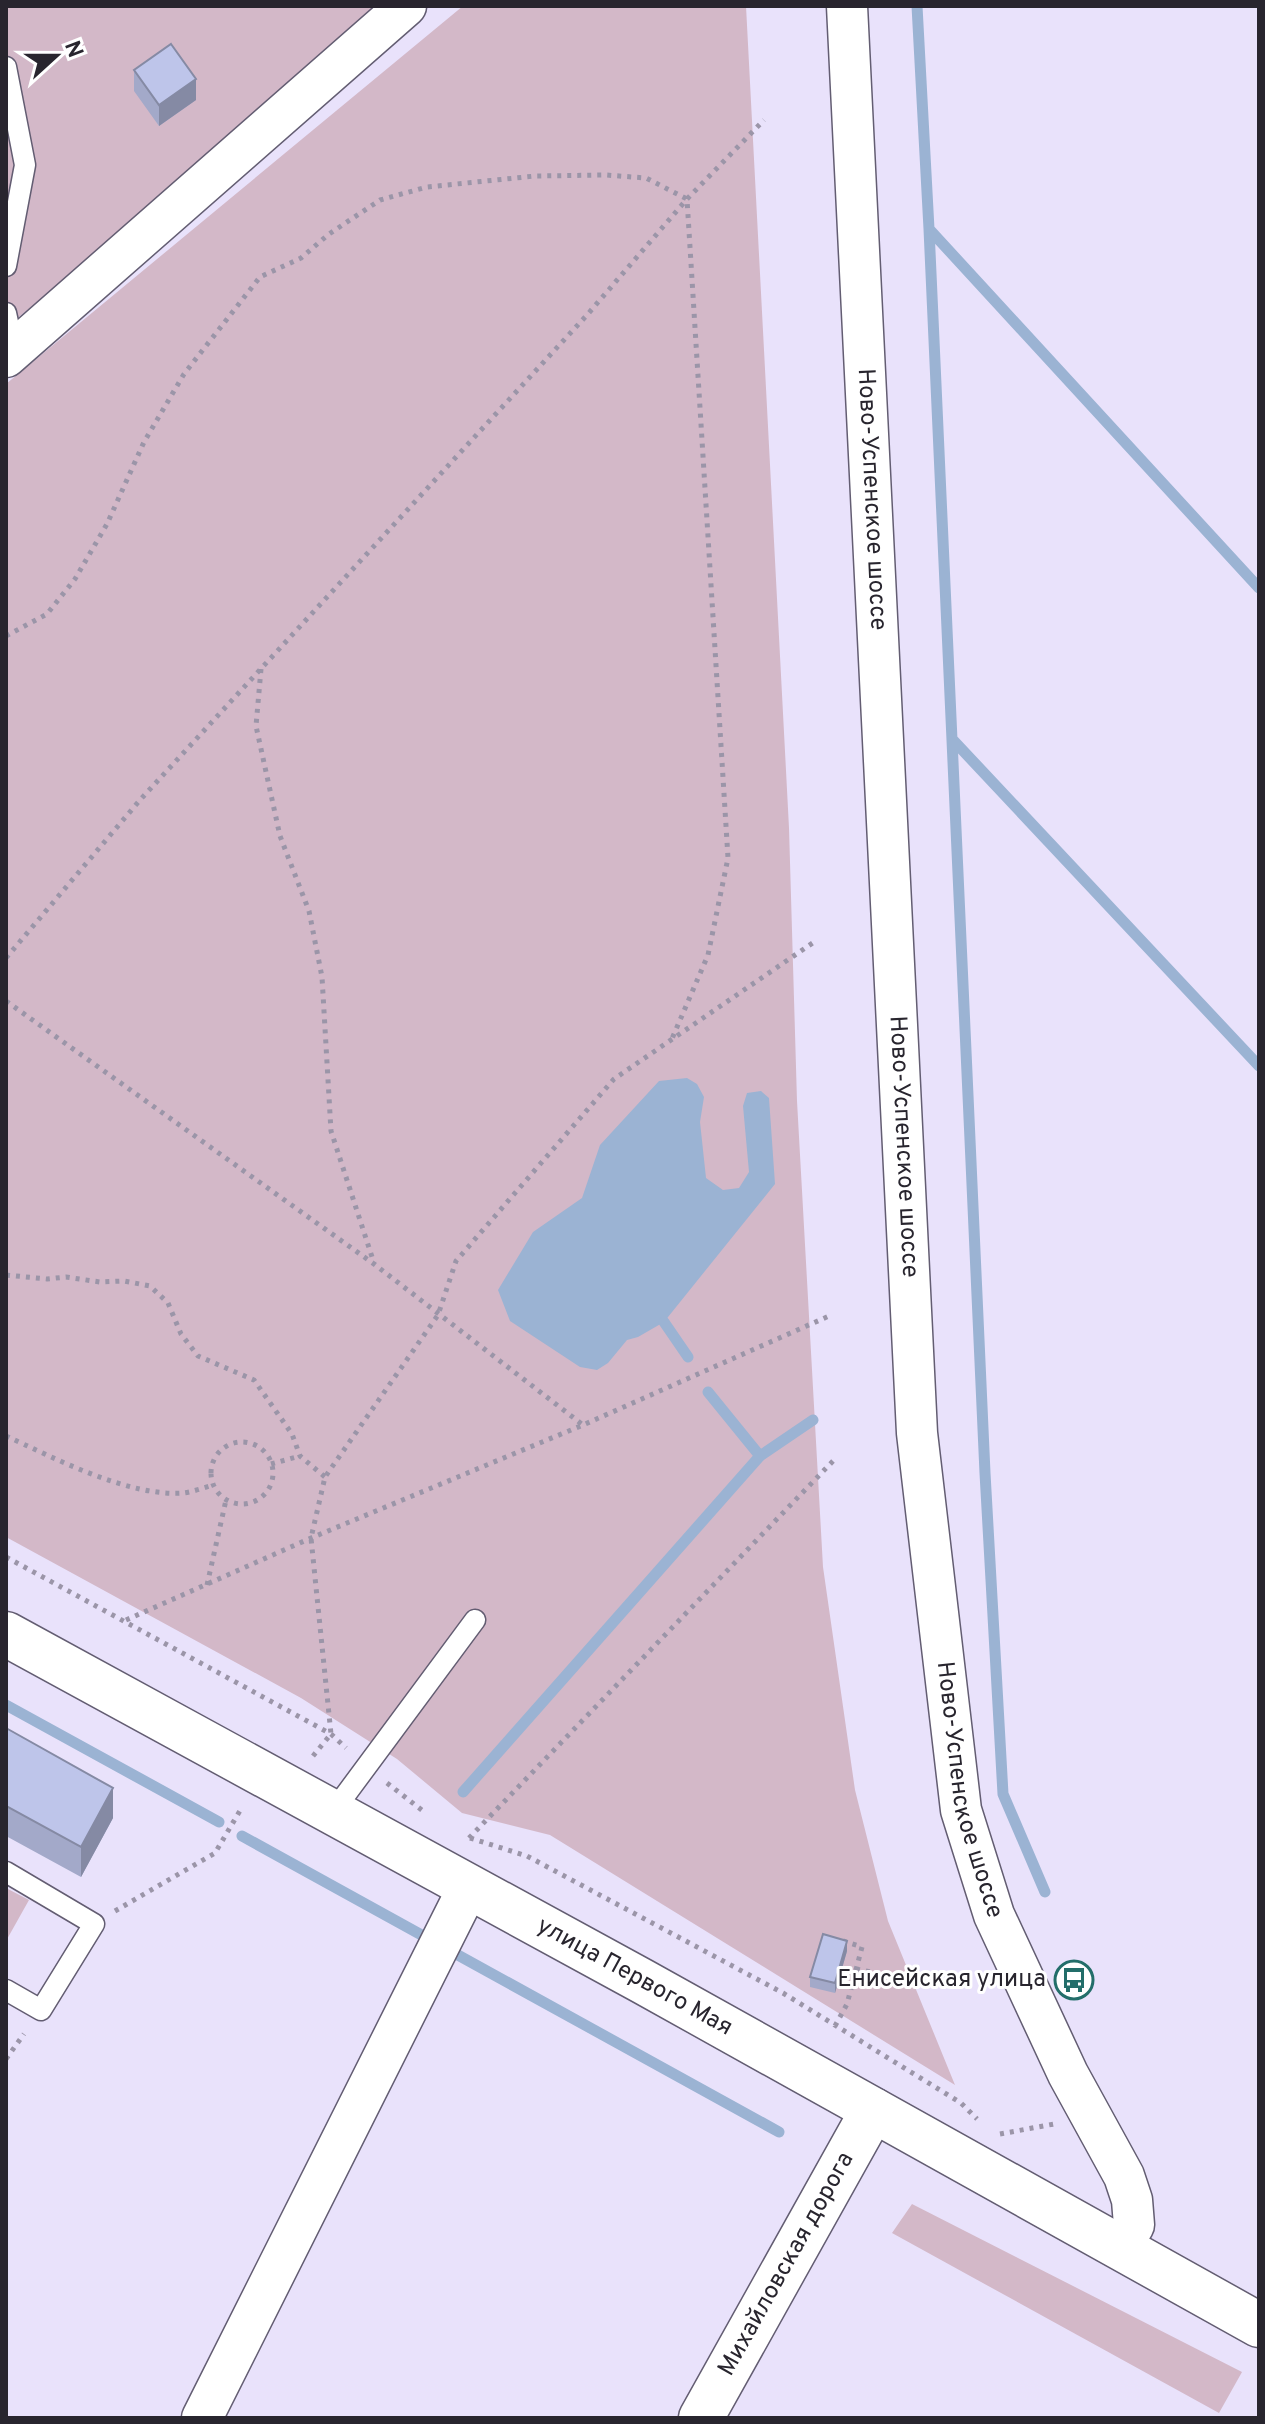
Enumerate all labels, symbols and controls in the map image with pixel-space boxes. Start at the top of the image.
north arrow [16,16,96,96]
text: N [57,38,88,62]
street label: Ново-Успенское шоссе [850,368,893,631]
street label: Ново-Успенское шоссе [882,1015,924,1278]
street label: Ново-Успенское шоссе [929,1660,1009,1922]
street label: улица Первого Мая [531,1911,738,2043]
bus stop icon: Енисейская улица [1053,1959,1095,2001]
place label: Енисейская улица [837,1965,1046,1995]
street label: Михайловская дорога [712,2147,861,2382]

